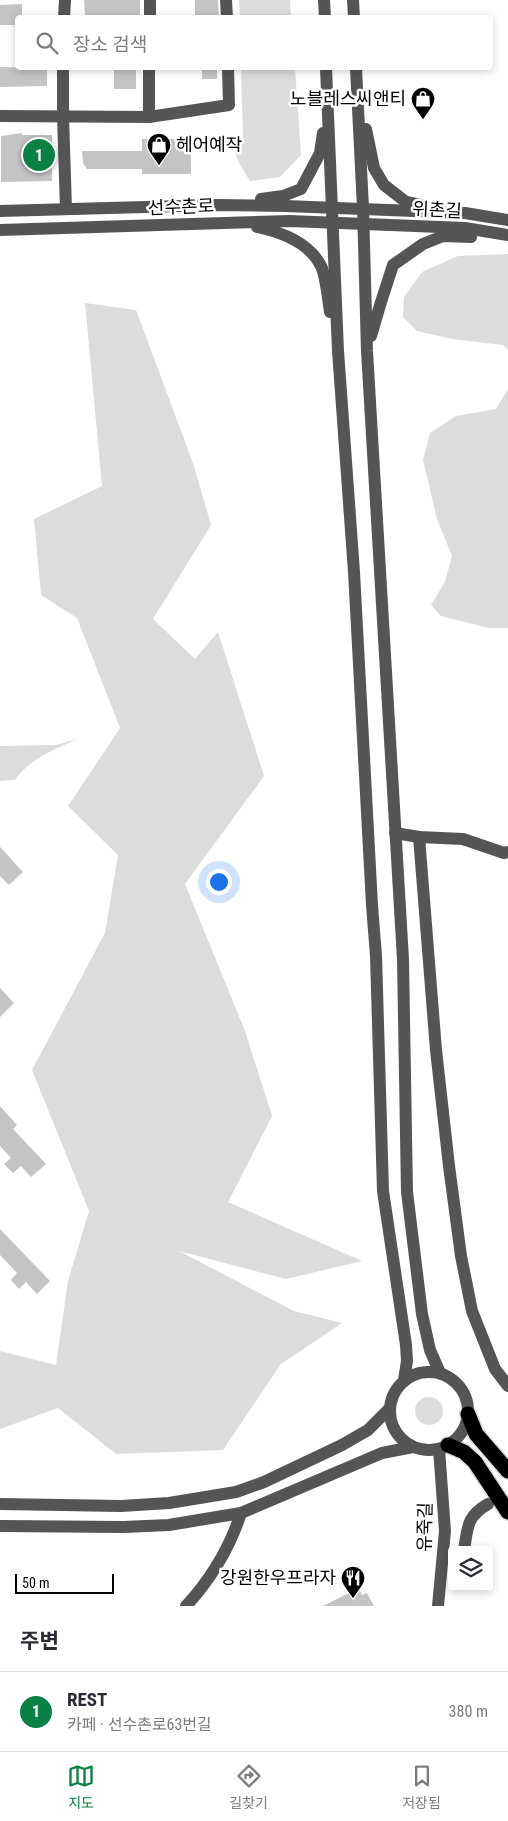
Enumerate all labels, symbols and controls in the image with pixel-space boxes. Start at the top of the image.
search box [15,15,493,70]
icon: search [33,29,61,57]
text: 장소 검색 [73,33,147,56]
shop icon: 노블레스씨앤티 [410,86,436,120]
place label: 노블레스씨앤티 [290,88,406,109]
shop icon: 헤어예작 [146,132,172,166]
place label: 헤어예작 [176,134,242,155]
pin: 1 [23,136,55,174]
street label: 선수촌로 [148,195,214,218]
street label: 위촌길 [412,198,462,221]
your location [206,869,232,895]
street label: 유죽길 [414,1502,435,1552]
map controls [448,1546,493,1591]
button: layers [448,1546,493,1591]
restaurant icon: 강원한우프라자 [340,1565,366,1599]
place label: 강원한우프라자 [220,1567,336,1588]
scale bar [15,1571,114,1594]
text: 50 m [22,1575,50,1591]
text: 주변 [20,1629,59,1653]
text: REST [67,1688,107,1711]
text: 1 [32,1702,40,1721]
text: 380 m [449,1702,488,1721]
text: 카페 · 선수촌로63번길 [67,1715,212,1734]
tab: 지도 [67,1762,95,1812]
tab: 길찾기 [229,1762,268,1812]
tab: 저장됨 [402,1762,441,1812]

